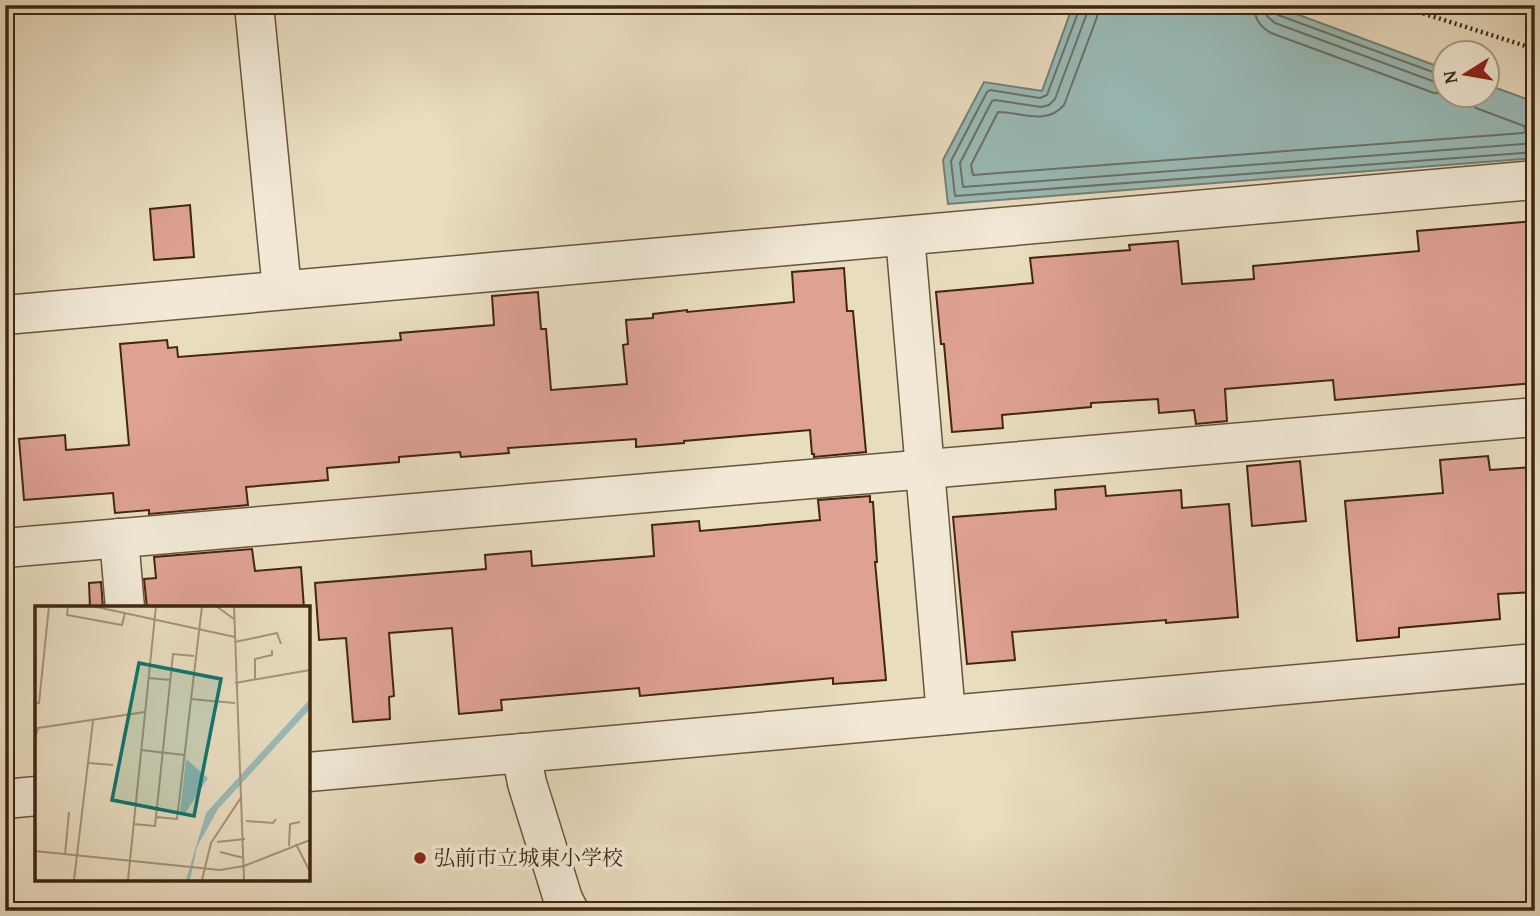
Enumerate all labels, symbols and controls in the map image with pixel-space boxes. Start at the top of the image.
north arrow [1432,38,1502,108]
text: N [1434,68,1464,86]
inset map [35,606,310,881]
place label: 弘前市立城東小学校 [434,842,623,873]
marker: 弘前市立城東小学校 [412,850,428,866]

